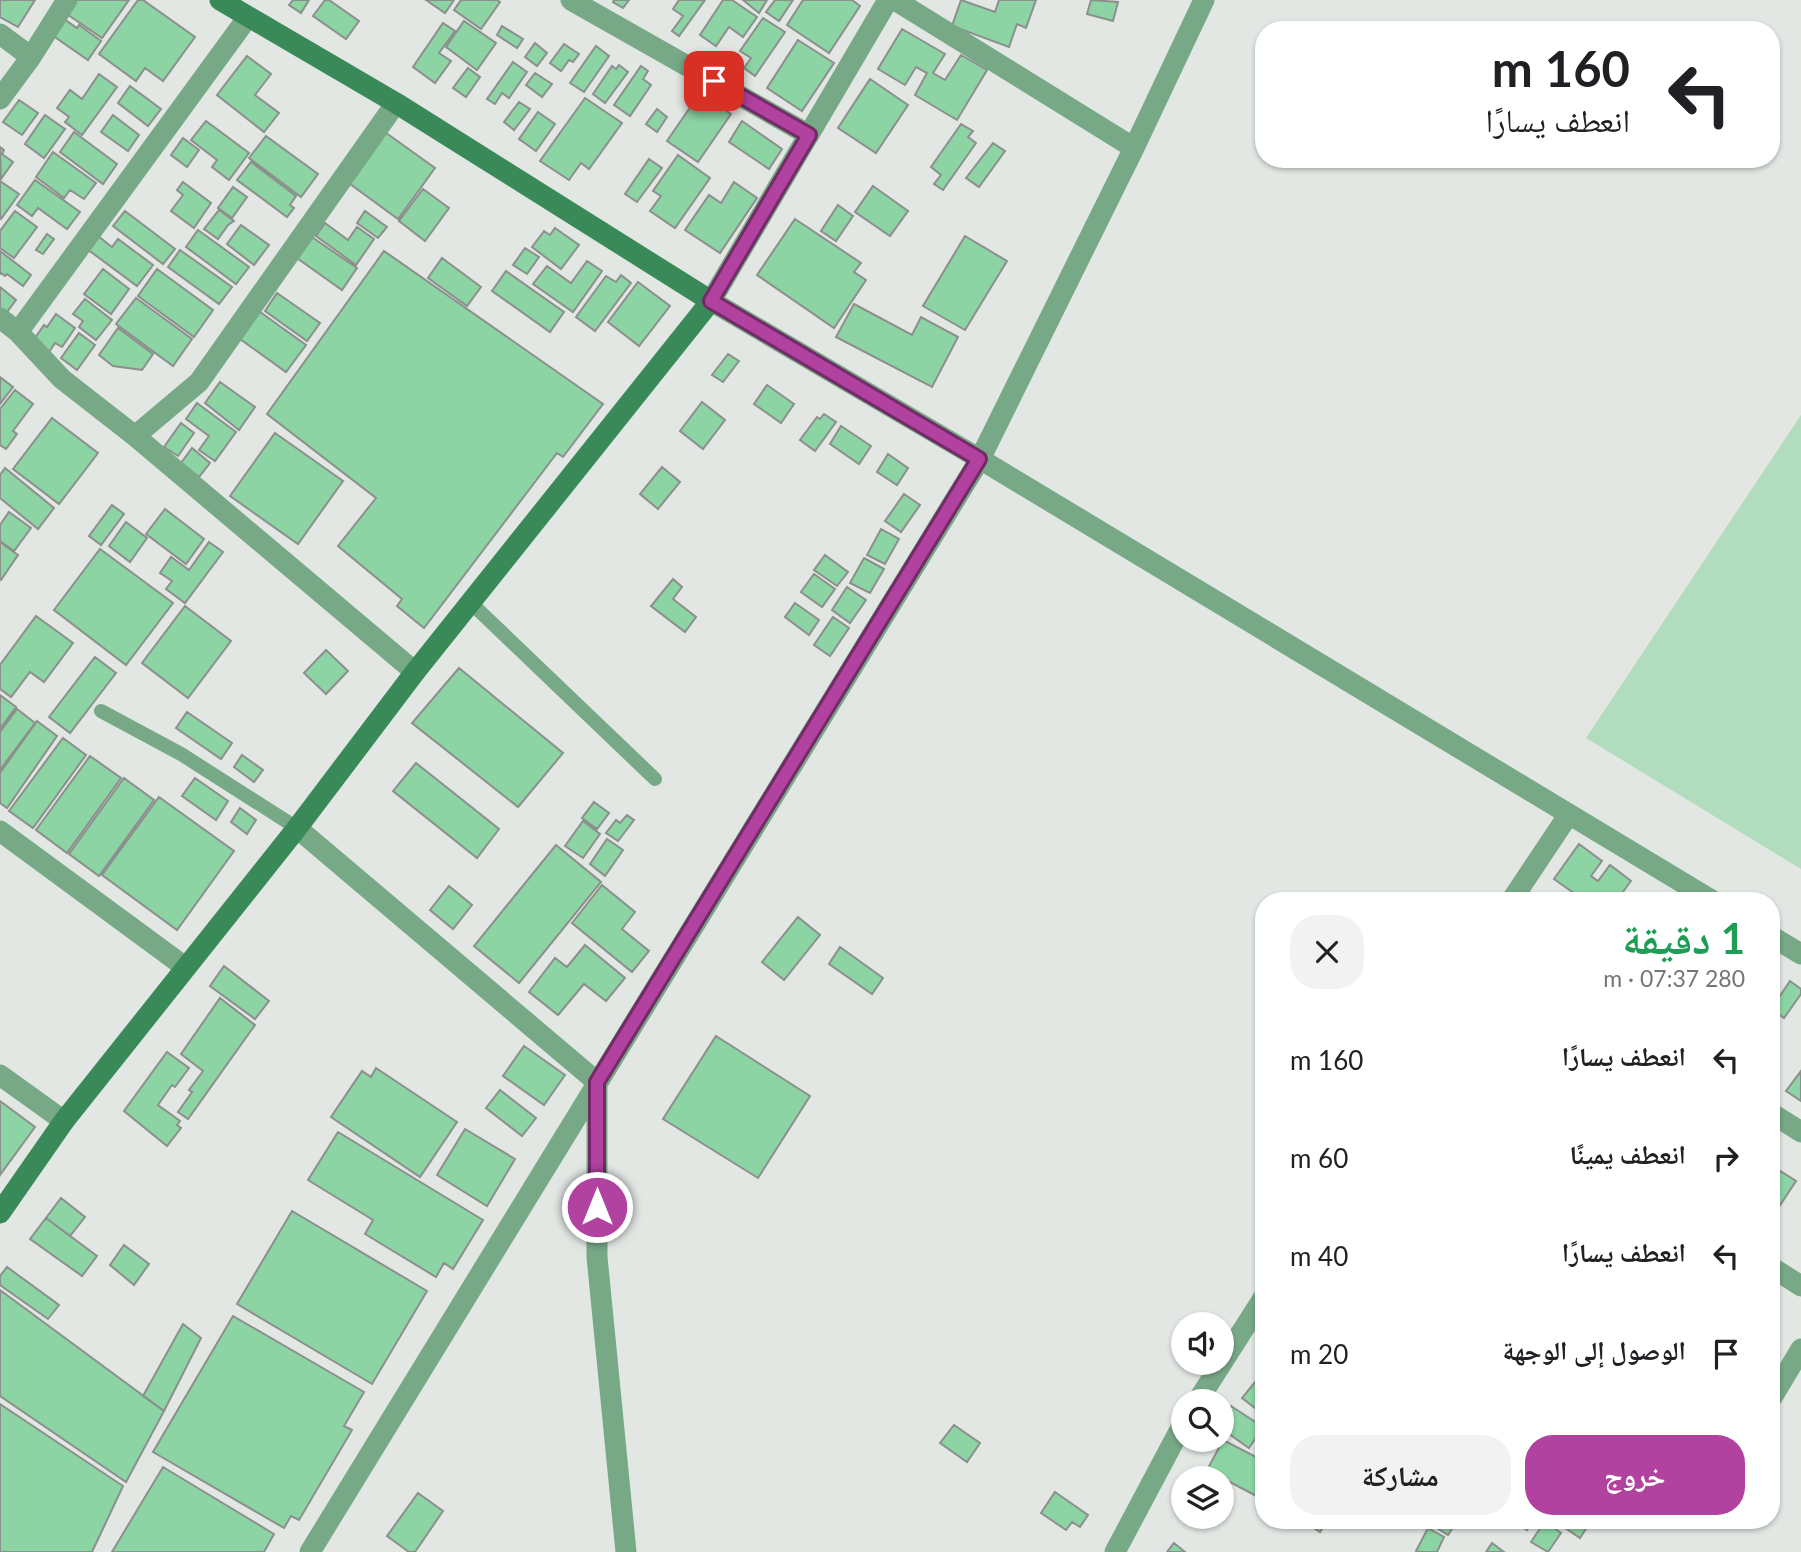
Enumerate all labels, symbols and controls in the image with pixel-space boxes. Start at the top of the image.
text: 160 m [1492,39,1630,97]
icon: left [1654,49,1745,140]
pin [684,51,744,111]
icon: arrive [695,62,733,100]
text: انعطف يسارًا [1486,100,1630,139]
text: 1 دقيقة [1622,913,1745,963]
button: close [1290,915,1364,989]
text: 280 m · 07:37 [1603,964,1745,992]
text: انعطف يسارًا [1562,1040,1686,1072]
icon: left [1707,1041,1745,1079]
text: 160 m [1290,1044,1363,1076]
text: انعطف يمينًا [1569,1138,1686,1170]
icon: right [1707,1139,1745,1177]
text: 60 m [1290,1142,1348,1174]
position arrow [560,1170,634,1244]
text: انعطف يسارًا [1562,1236,1686,1268]
icon: left [1707,1237,1745,1275]
text: 40 m [1290,1240,1348,1272]
map controls [1171,1312,1234,1529]
button: sound [1171,1312,1234,1375]
text: الوصول إلى الوجهة [1502,1334,1686,1366]
icon: arrive [1707,1335,1745,1373]
text: 20 m [1290,1338,1348,1370]
button: search [1171,1389,1234,1452]
button: مشاركة [1290,1435,1511,1515]
button: خروج [1525,1435,1745,1515]
button: layers [1171,1466,1234,1529]

